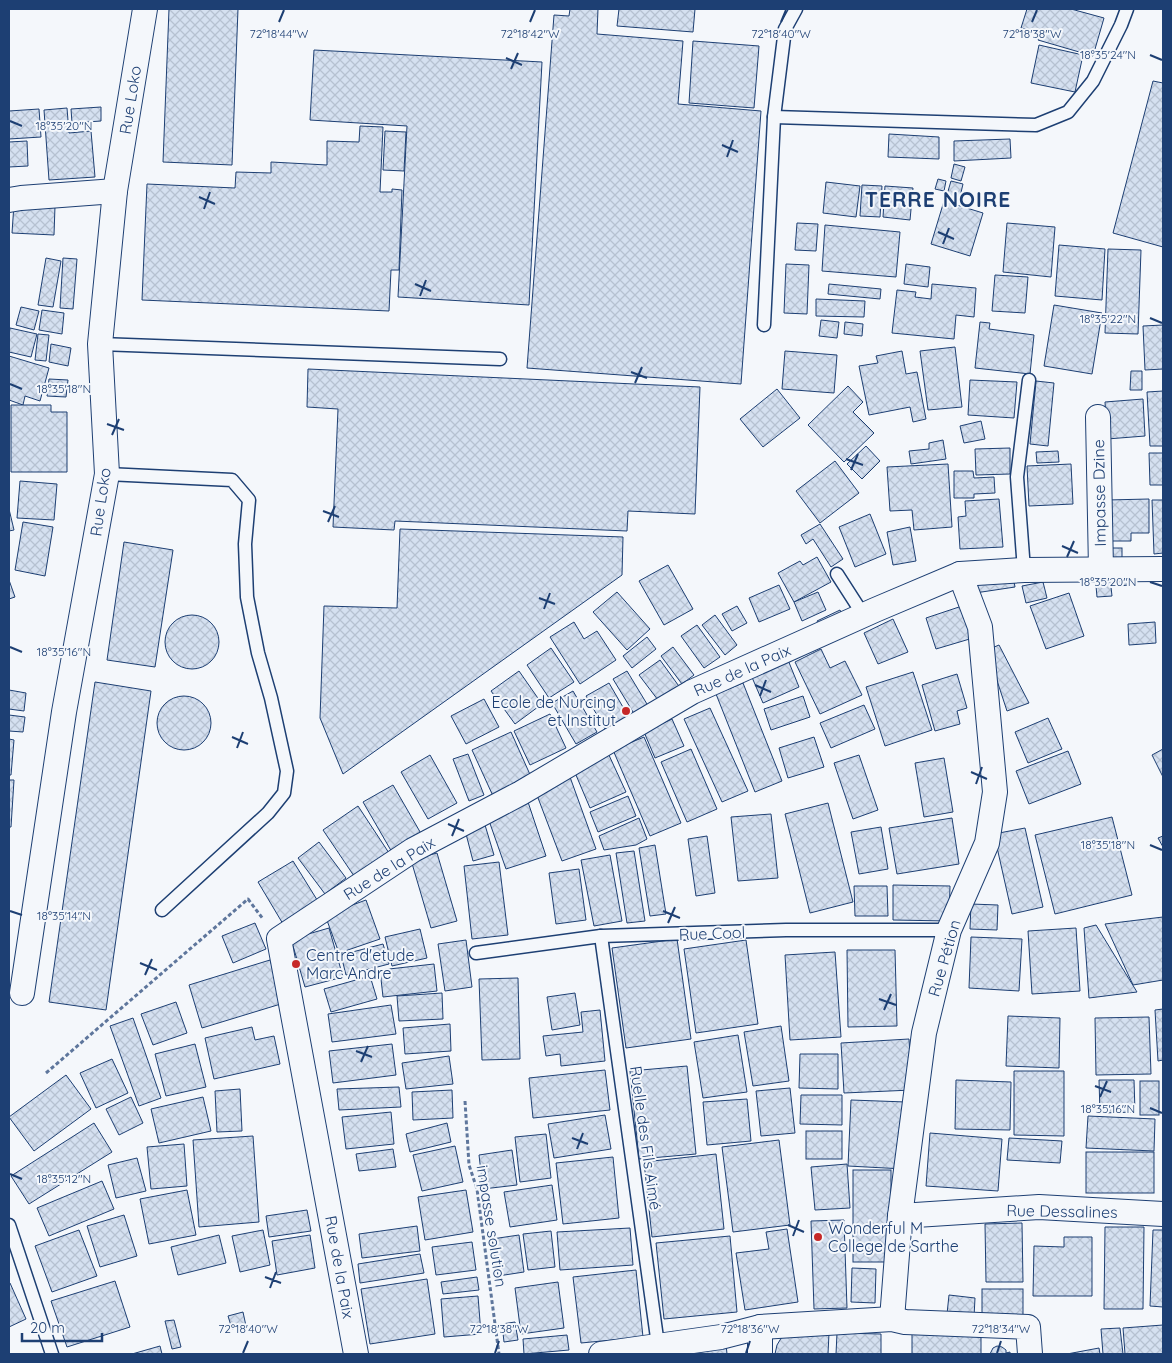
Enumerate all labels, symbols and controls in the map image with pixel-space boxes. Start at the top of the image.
text: 72°18'44"W [250,26,309,41]
text: 72°18'42"W [500,26,560,41]
text: 72°18'40"W [751,26,811,41]
text: 72°18'38"W [1003,26,1062,41]
text: 18°35'24"N [1080,47,1136,62]
street label: Rue Loko [115,64,145,136]
text: 18°35'20"N [35,118,93,133]
district label: TERRE NOIRE [865,186,1011,212]
text: 18°35'22"N [1080,311,1136,326]
text: 18°35'18"N [37,381,91,396]
street label: Impasse Dzine [1088,439,1110,547]
street label: Rue Loko [85,466,115,538]
text: 18°35'20"N [1079,574,1137,589]
street label: Rue de la Paix [690,640,794,700]
text: 18°35'16"N [37,644,91,659]
place label: Ecole de Nurcing et Institut [492,692,616,730]
marker: Ecole de Nurcing et Institut [620,705,632,717]
street label: Rue de la Paix [339,832,439,904]
text: 18°35'18"N [1081,837,1135,852]
text: 18°35'14"N [37,908,91,923]
street label: Rue Pétion [923,917,965,999]
street label: Rue Cool [678,922,746,944]
place label: Centre d'etude Marc Andre [306,945,414,983]
marker: Centre d'etude Marc Andre [290,958,302,970]
street label: Ruelle des Fils Aimé [626,1065,666,1211]
text: 18°35'16"N [1081,1101,1135,1116]
street label: impasse solution [472,1163,512,1289]
text: 18°35'12"N [37,1171,91,1186]
street label: Rue Dessalines [1006,1200,1118,1222]
street label: Rue de la Paix [321,1214,359,1320]
place label: Wonderful M College de Sarthe [828,1218,959,1256]
marker: Wonderful M College de Sarthe [812,1231,824,1243]
scale bar [22,1310,102,1342]
text: 20 m [30,1318,65,1337]
text: 72°18'40"W [218,1321,278,1336]
text: 72°18'38"W [470,1321,529,1336]
text: 72°18'36"W [721,1321,780,1336]
text: 72°18'34"W [972,1321,1031,1336]

